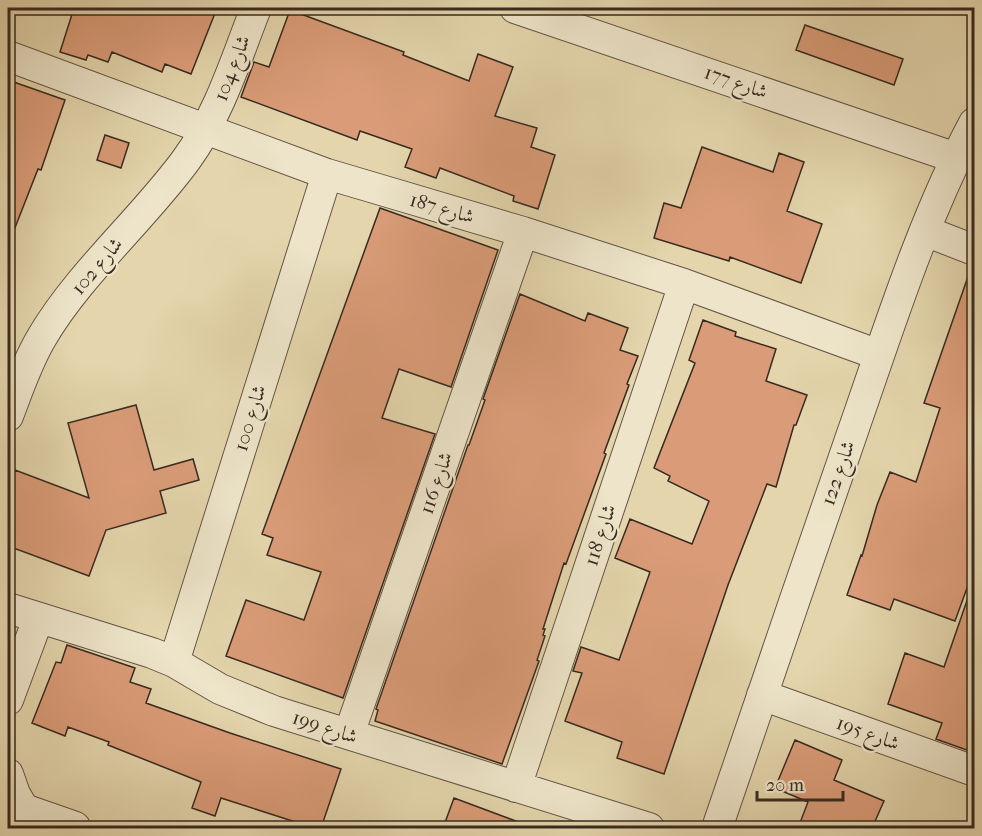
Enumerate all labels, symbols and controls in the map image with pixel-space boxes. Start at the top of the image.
street label: شارع 104 [209,32,261,106]
street label: شارع 177 [699,60,771,109]
street label: شارع 187 [406,188,477,234]
street label: شارع 102 [67,233,132,303]
street label: شارع 100 [229,382,277,456]
street label: شارع 122 [816,438,865,510]
street label: شارع 116 [415,449,463,519]
street label: شارع 118 [579,501,626,571]
street label: شارع 199 [288,706,360,754]
street label: شارع 195 [831,711,903,761]
scale bar [757,764,842,802]
text: 20 m [766,775,804,796]

